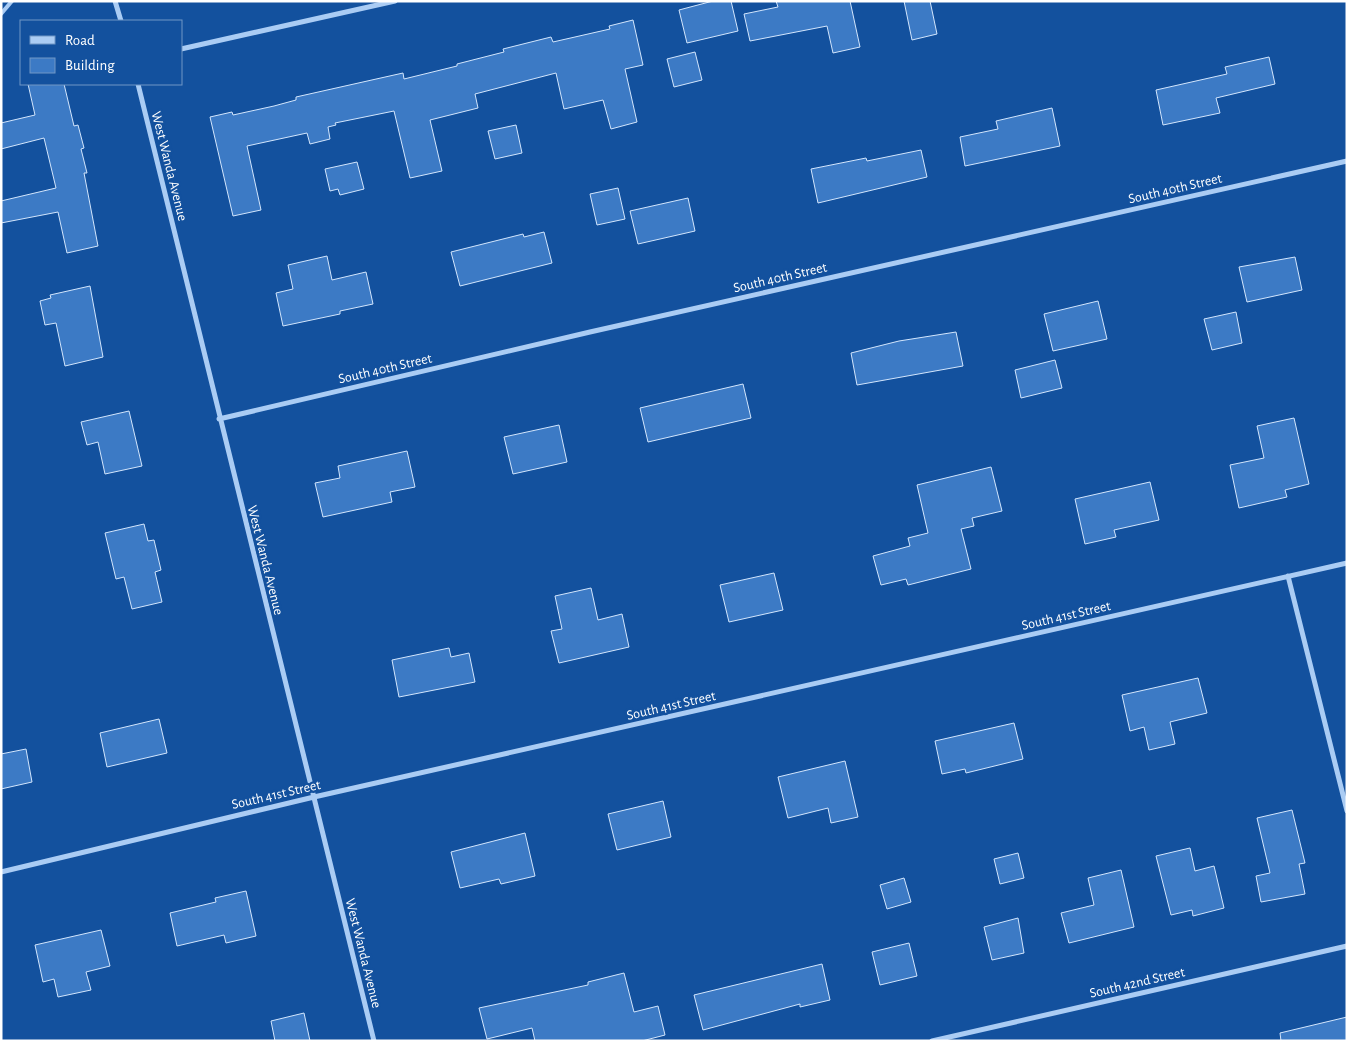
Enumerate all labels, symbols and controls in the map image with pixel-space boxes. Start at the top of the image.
legend [20,20,182,85]
text: Road [65,33,95,48]
text: Building [65,58,115,73]
street label: West Wanda Avenue [149,110,189,222]
street label: South 40th Street [1127,171,1224,207]
street label: South 40th Street [732,260,829,296]
street label: South 40th Street [337,351,434,387]
street label: West Wanda Avenue [245,504,285,616]
street label: South 41st Street [1020,599,1113,633]
street label: South 41st Street [625,689,718,723]
street label: South 41st Street [230,778,323,812]
street label: West Wanda Avenue [343,897,383,1009]
street label: South 42nd Street [1088,965,1187,1001]

